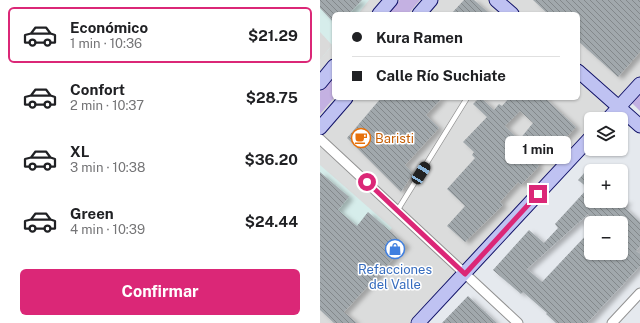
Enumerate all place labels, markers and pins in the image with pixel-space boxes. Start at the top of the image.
cafe icon: Baristi [350,127,372,149]
place label: Baristi [375,131,414,146]
shop icon: Refacciones del Valle [384,238,406,260]
place label: Refacciones del Valle [358,262,432,292]

